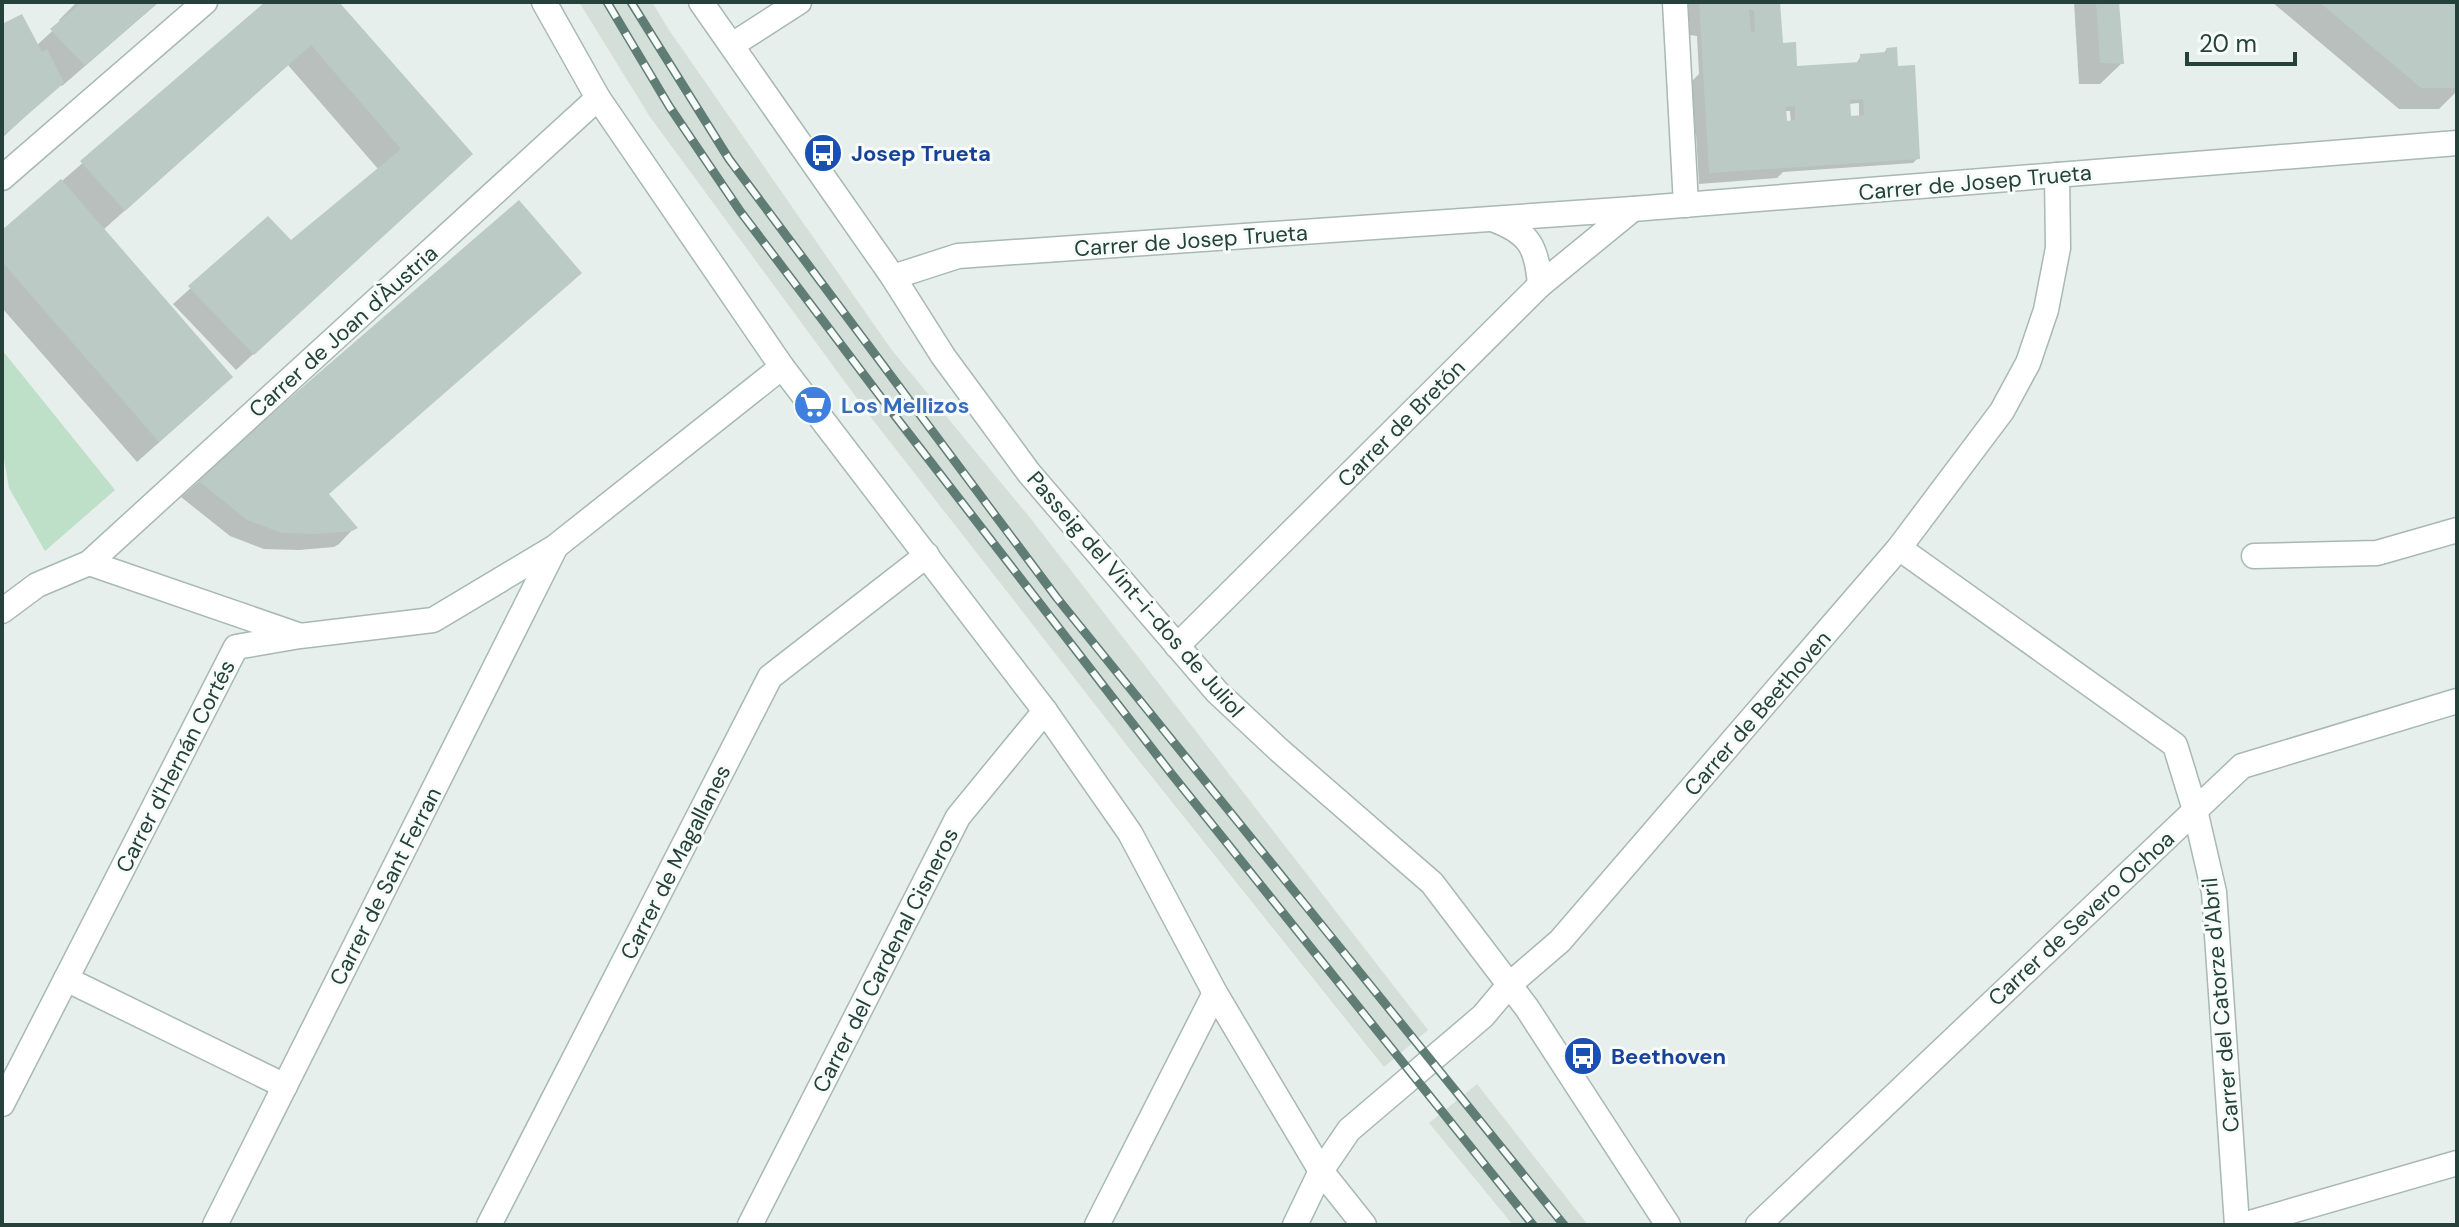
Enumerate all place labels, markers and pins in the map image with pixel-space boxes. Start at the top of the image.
bus stop icon: Josep Trueta [802,132,844,174]
place label: Josep Trueta [851,139,991,168]
supermarket icon: Los Mellizos [792,384,834,426]
place label: Los Mellizos [841,391,970,420]
bus stop icon: Beethoven [1562,1035,1604,1077]
place label: Beethoven [1611,1042,1726,1071]

